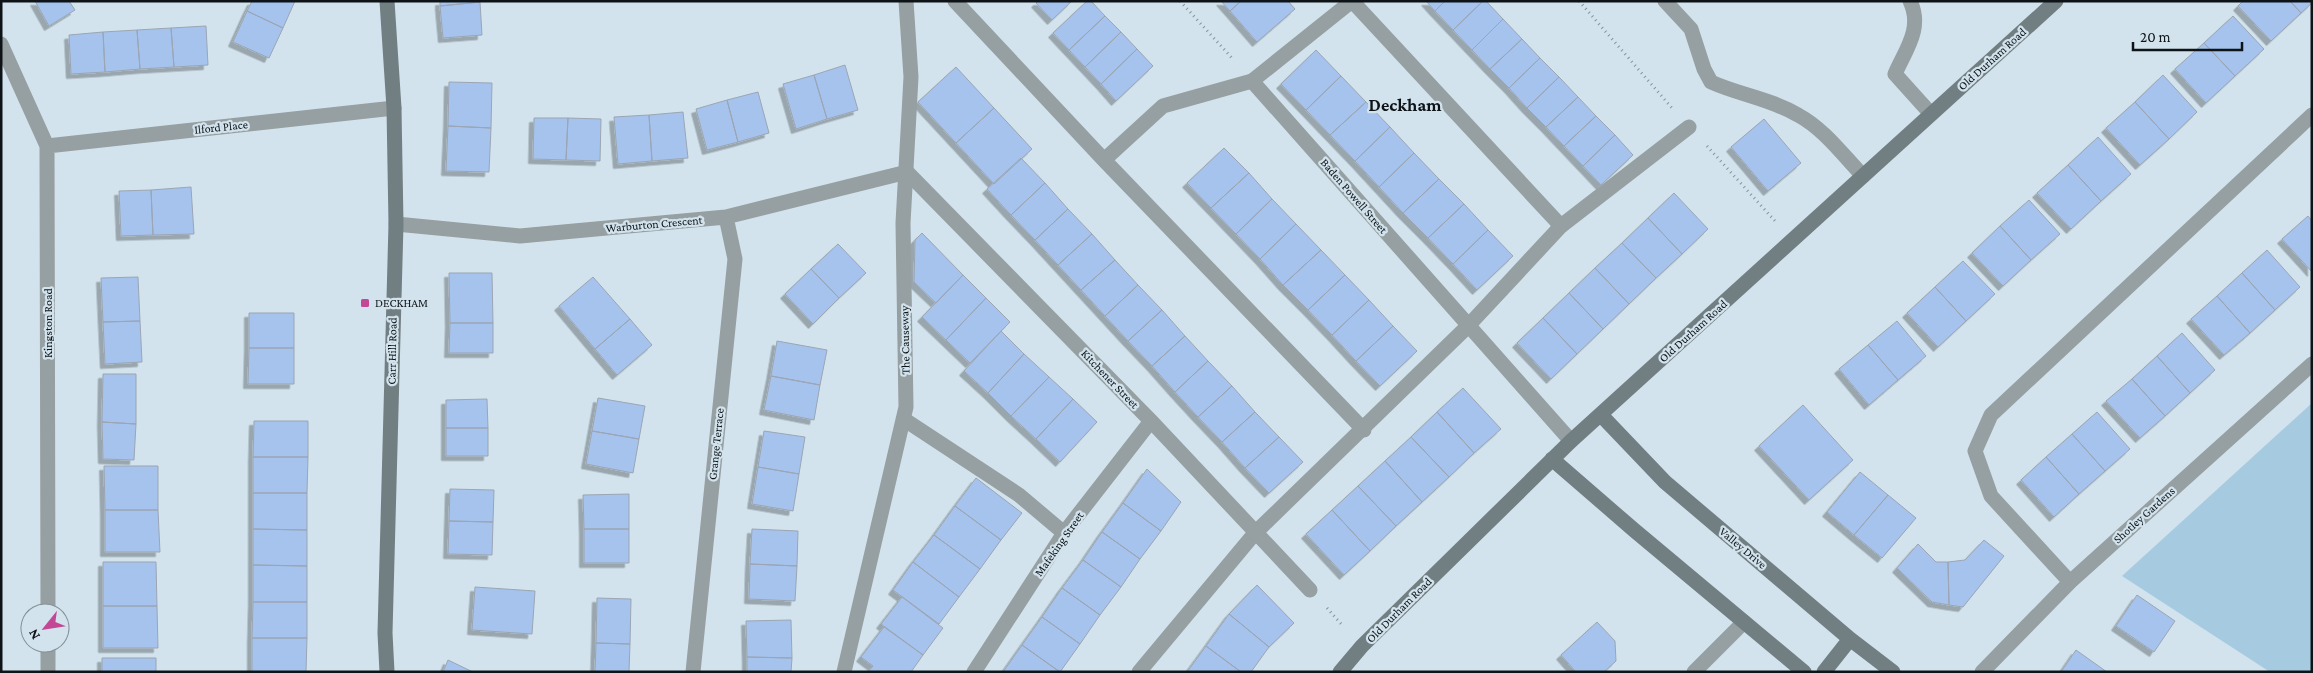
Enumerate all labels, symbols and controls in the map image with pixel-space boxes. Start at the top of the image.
scale bar [2133,20,2242,52]
street label: Old Durham Road [1955,24,2029,93]
text: 20 m [2140,29,2171,45]
district label: Deckham [1369,95,1442,115]
street label: Ilford Place [194,117,248,137]
street label: Baden Powell Street [1318,156,1391,237]
street label: Warburton Crescent [605,213,704,235]
street label: Kingston Road [41,287,55,358]
place label: DECKHAM [375,296,428,310]
street label: Old Durham Road [1656,296,1730,365]
marker: DECKHAM [359,297,371,309]
street label: The Causeway [897,305,913,375]
street label: Carr Hill Road [384,317,400,385]
street label: Kitchener Street [1078,346,1142,412]
street label: Grange Terrace [705,407,727,481]
street label: Shotley Gardens [2110,483,2178,546]
street label: Mafeking Street [1032,508,1087,579]
street label: Valley Drive [1717,524,1769,572]
street label: Old Durham Road [1363,574,1435,646]
north arrow [20,603,70,653]
text: N [24,626,43,643]

